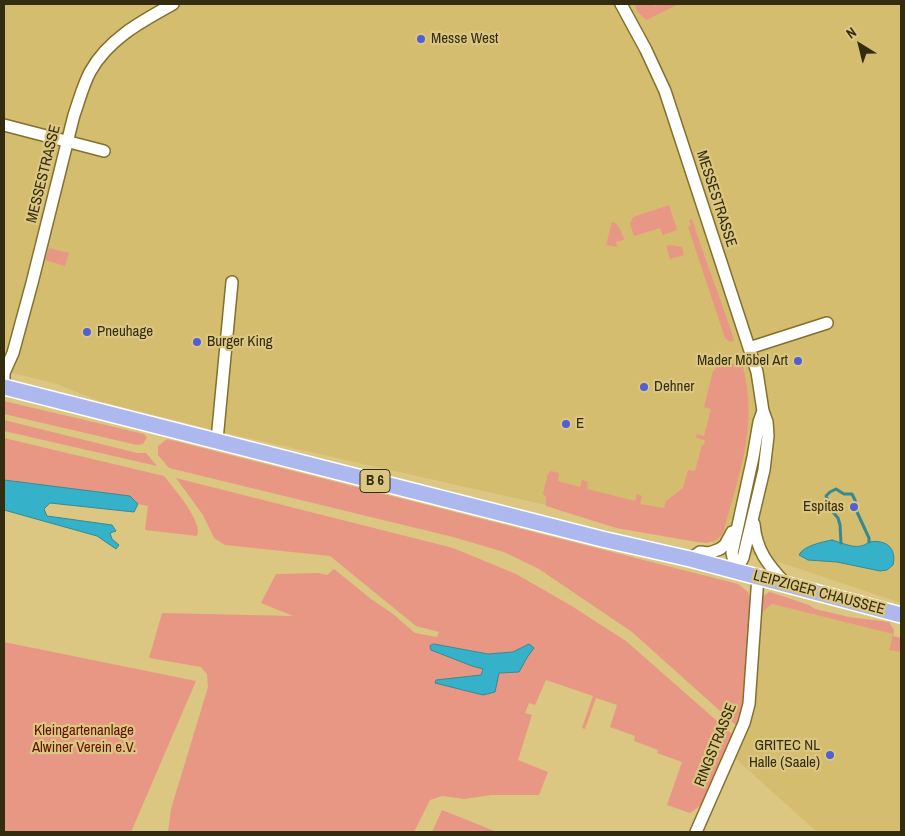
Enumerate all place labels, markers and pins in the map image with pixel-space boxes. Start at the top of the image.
place label: Messe West [431,30,498,48]
marker: Messe West [415,33,427,45]
place label: Pneuhage [97,323,153,341]
marker: Pneuhage [81,326,93,338]
place label: Burger King [207,333,273,351]
marker: Burger King [191,336,203,348]
place label: Mader Möbel Art [697,352,788,370]
marker: Mader Möbel Art [792,355,804,367]
place label: Dehner [654,378,694,396]
marker: Dehner [638,381,650,393]
place label: E [576,415,584,433]
marker: E [560,418,572,430]
place label: Espitas [803,498,844,516]
marker: Espitas [848,501,860,513]
place label: GRITEC NL Halle (Saale) [749,737,820,772]
marker: GRITEC NL Halle (Saale) [824,749,836,761]

